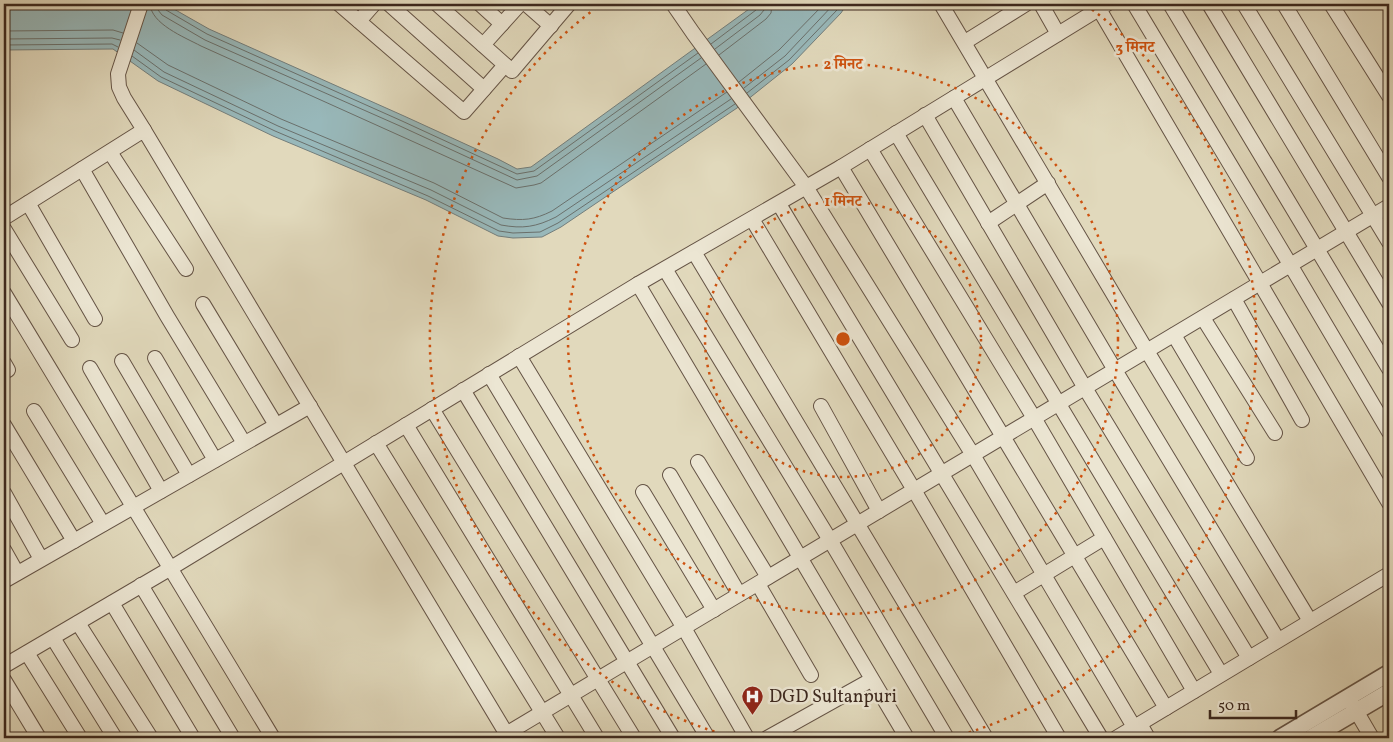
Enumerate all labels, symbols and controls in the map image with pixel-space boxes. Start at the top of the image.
text: 3 मिनट [1115,38,1156,59]
text: 2 मिनट [823,55,864,76]
text: 1 मिनट [824,192,863,213]
centre of rings [834,330,852,348]
hospital icon: DGD Sultanpuri [741,685,765,716]
place label: DGD Sultanpuri [769,685,897,710]
scale bar [1210,687,1297,719]
text: 50 m [1218,696,1250,717]

